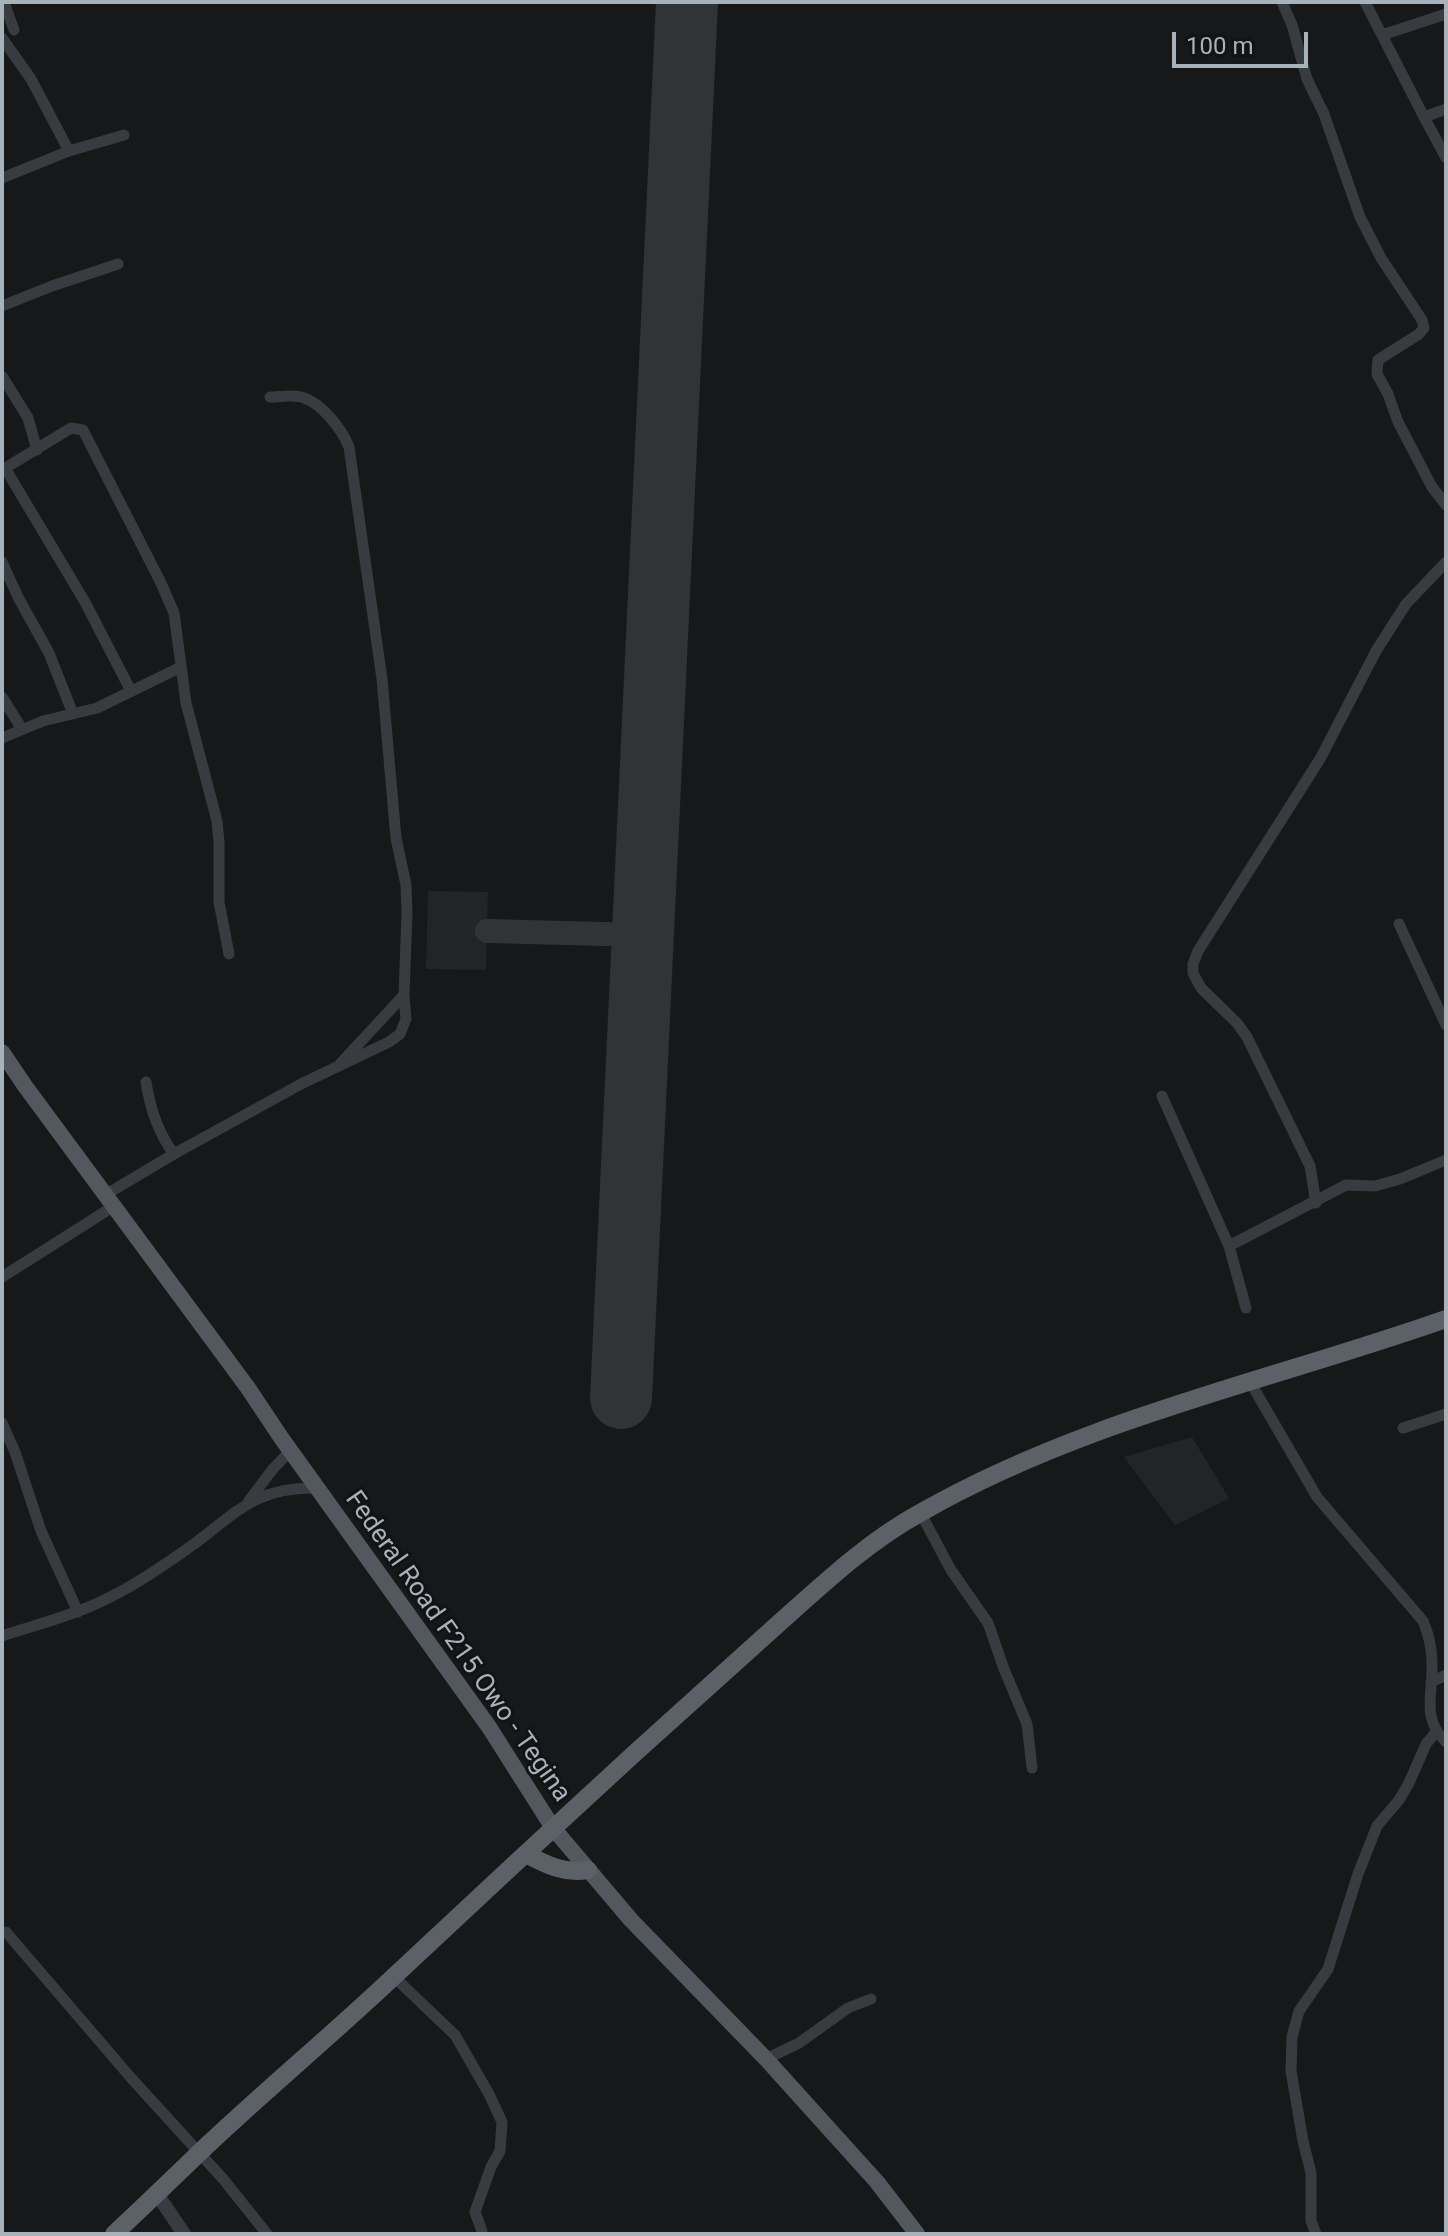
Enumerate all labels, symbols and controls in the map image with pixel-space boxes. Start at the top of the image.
scale bar [1176,16,1312,66]
text: 100 m [1186,32,1253,60]
street label: Federal Road F215 Owo - Tegina [338,1486,576,1808]

